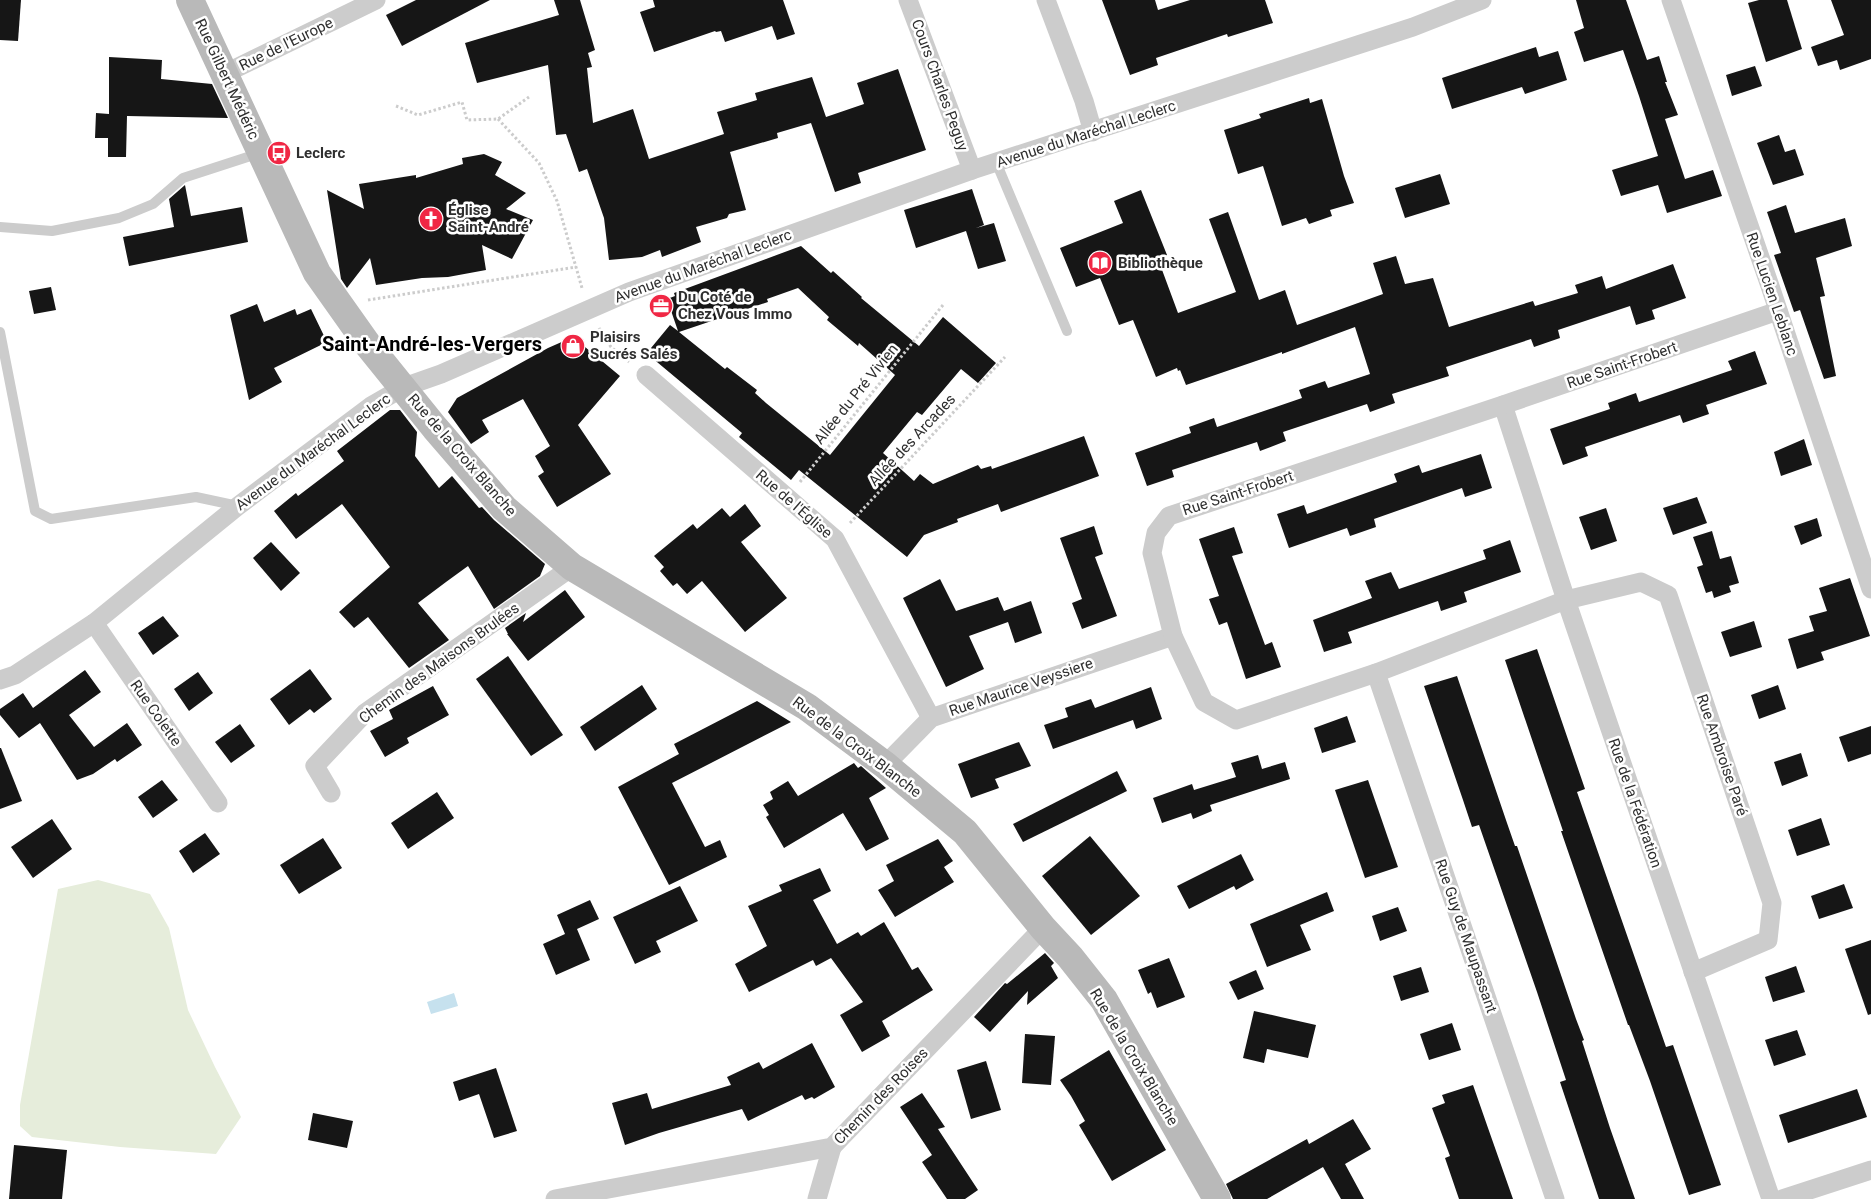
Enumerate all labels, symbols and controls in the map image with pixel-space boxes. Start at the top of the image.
street label: Rue de l'Europe [236,14,336,74]
street label: Rue Gilbert Médéric [191,16,263,142]
street label: Cours Charles Peguy [908,17,972,153]
street label: Avenue du Maréchal Leclerc [994,96,1178,171]
bus stop icon: Leclerc [266,140,292,166]
place label: Leclerc [296,144,345,162]
place label: Église Saint-André [448,201,529,236]
church icon: Église Saint-André [418,206,444,232]
street label: Avenue du Maréchal Leclerc [612,225,794,306]
street label: Rue Lucien Leblanc [1742,230,1802,358]
library icon: Bibliothèque [1087,250,1113,276]
place label: Bibliothèque [1118,254,1203,272]
place label: Du Coté de Chez Vous Immo [678,288,792,323]
office icon: Du Coté de Chez Vous Immo [648,293,674,319]
place label: Plaisirs Sucrés Salés [590,328,678,363]
district label: Saint-André-les-Vergers [322,332,542,356]
shop icon: Plaisirs Sucrés Salés [560,333,586,359]
street label: Rue Saint-Frobert [1564,338,1680,392]
street label: Allée du Pré Vivien [810,340,902,448]
street label: Avenue du Maréchal Leclerc [232,390,394,514]
street label: Rue de la Croix Blanche [404,390,520,520]
street label: Allée des Arcades [865,390,959,490]
street label: Rue de l'Église [752,466,836,542]
street label: Rue Saint-Frobert [1180,467,1296,519]
street label: Chemin des Maisons Brulées [355,599,523,727]
street label: Rue Maurice Veyssiere [947,654,1095,720]
street label: Rue Colette [127,676,185,750]
street label: Rue Ambroise Paré [1693,692,1751,818]
street label: Rue de la Croix Blanche [789,693,925,801]
street label: Rue de la Fédération [1604,736,1666,870]
street label: Rue Guy de Maupassant [1431,857,1501,1015]
street label: Rue de la Croix Blanche [1086,985,1182,1129]
street label: Chemin des Roises [830,1044,932,1148]

